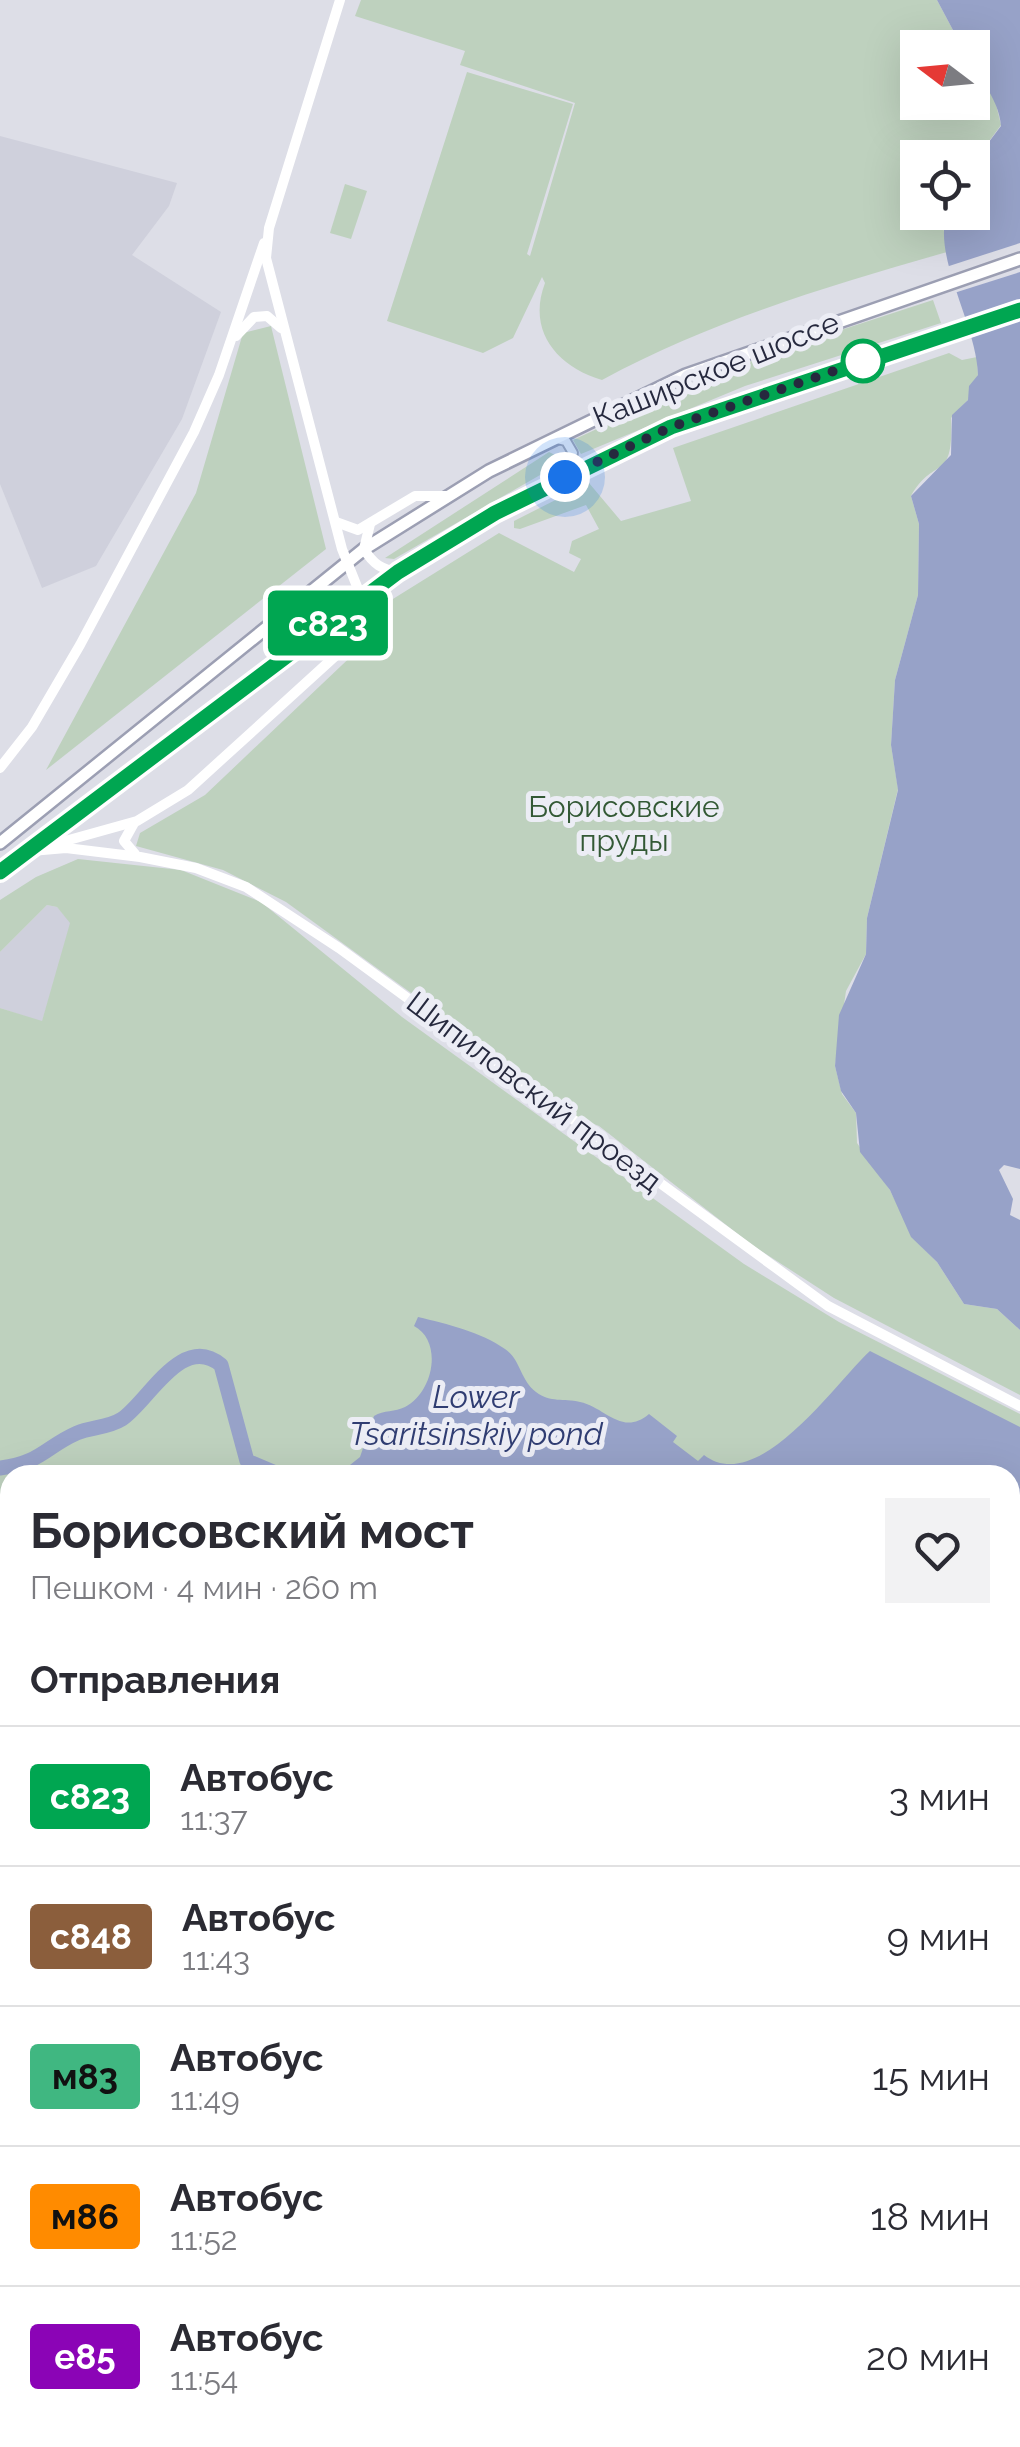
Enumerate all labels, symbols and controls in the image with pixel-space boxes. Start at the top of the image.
north arrow [900,30,990,120]
map controls [900,30,990,230]
button: locate [900,140,990,230]
street label: Каширское шоссе [588,304,844,435]
unlabelled marker [842,340,884,382]
your location [540,452,590,502]
line badge: с823 [258,590,398,656]
text: с823 [288,603,368,644]
park label: Борисовские пруды [528,789,720,858]
street label: Шипиловский проезд [400,984,668,1199]
water label: Lower Tsaritsinskiy pond [349,1378,604,1452]
button: heart [885,1498,990,1603]
text: Борисовский мост [30,1503,474,1559]
text: Пешком · 4 мин · 260 m [30,1569,378,1606]
text: Отправления [30,1657,280,1702]
text: Автобус [180,1755,334,1800]
text: 3 мин [889,1774,990,1819]
text: с823 [50,1776,130,1817]
text: 11:37 [180,1800,248,1837]
text: Автобус [182,1895,336,1940]
text: 9 мин [887,1914,990,1959]
text: с848 [50,1916,132,1957]
text: 11:43 [182,1940,250,1977]
text: Автобус [170,2035,324,2080]
text: 15 мин [872,2054,990,2099]
text: м83 [52,2056,118,2097]
text: 11:49 [170,2080,240,2117]
text: Автобус [170,2175,324,2220]
text: 18 мин [870,2194,990,2239]
text: м86 [51,2196,119,2237]
text: 11:52 [170,2220,238,2257]
text: Автобус [170,2315,324,2360]
text: 20 мин [866,2334,990,2379]
text: е85 [54,2336,116,2377]
text: 11:54 [170,2360,238,2397]

